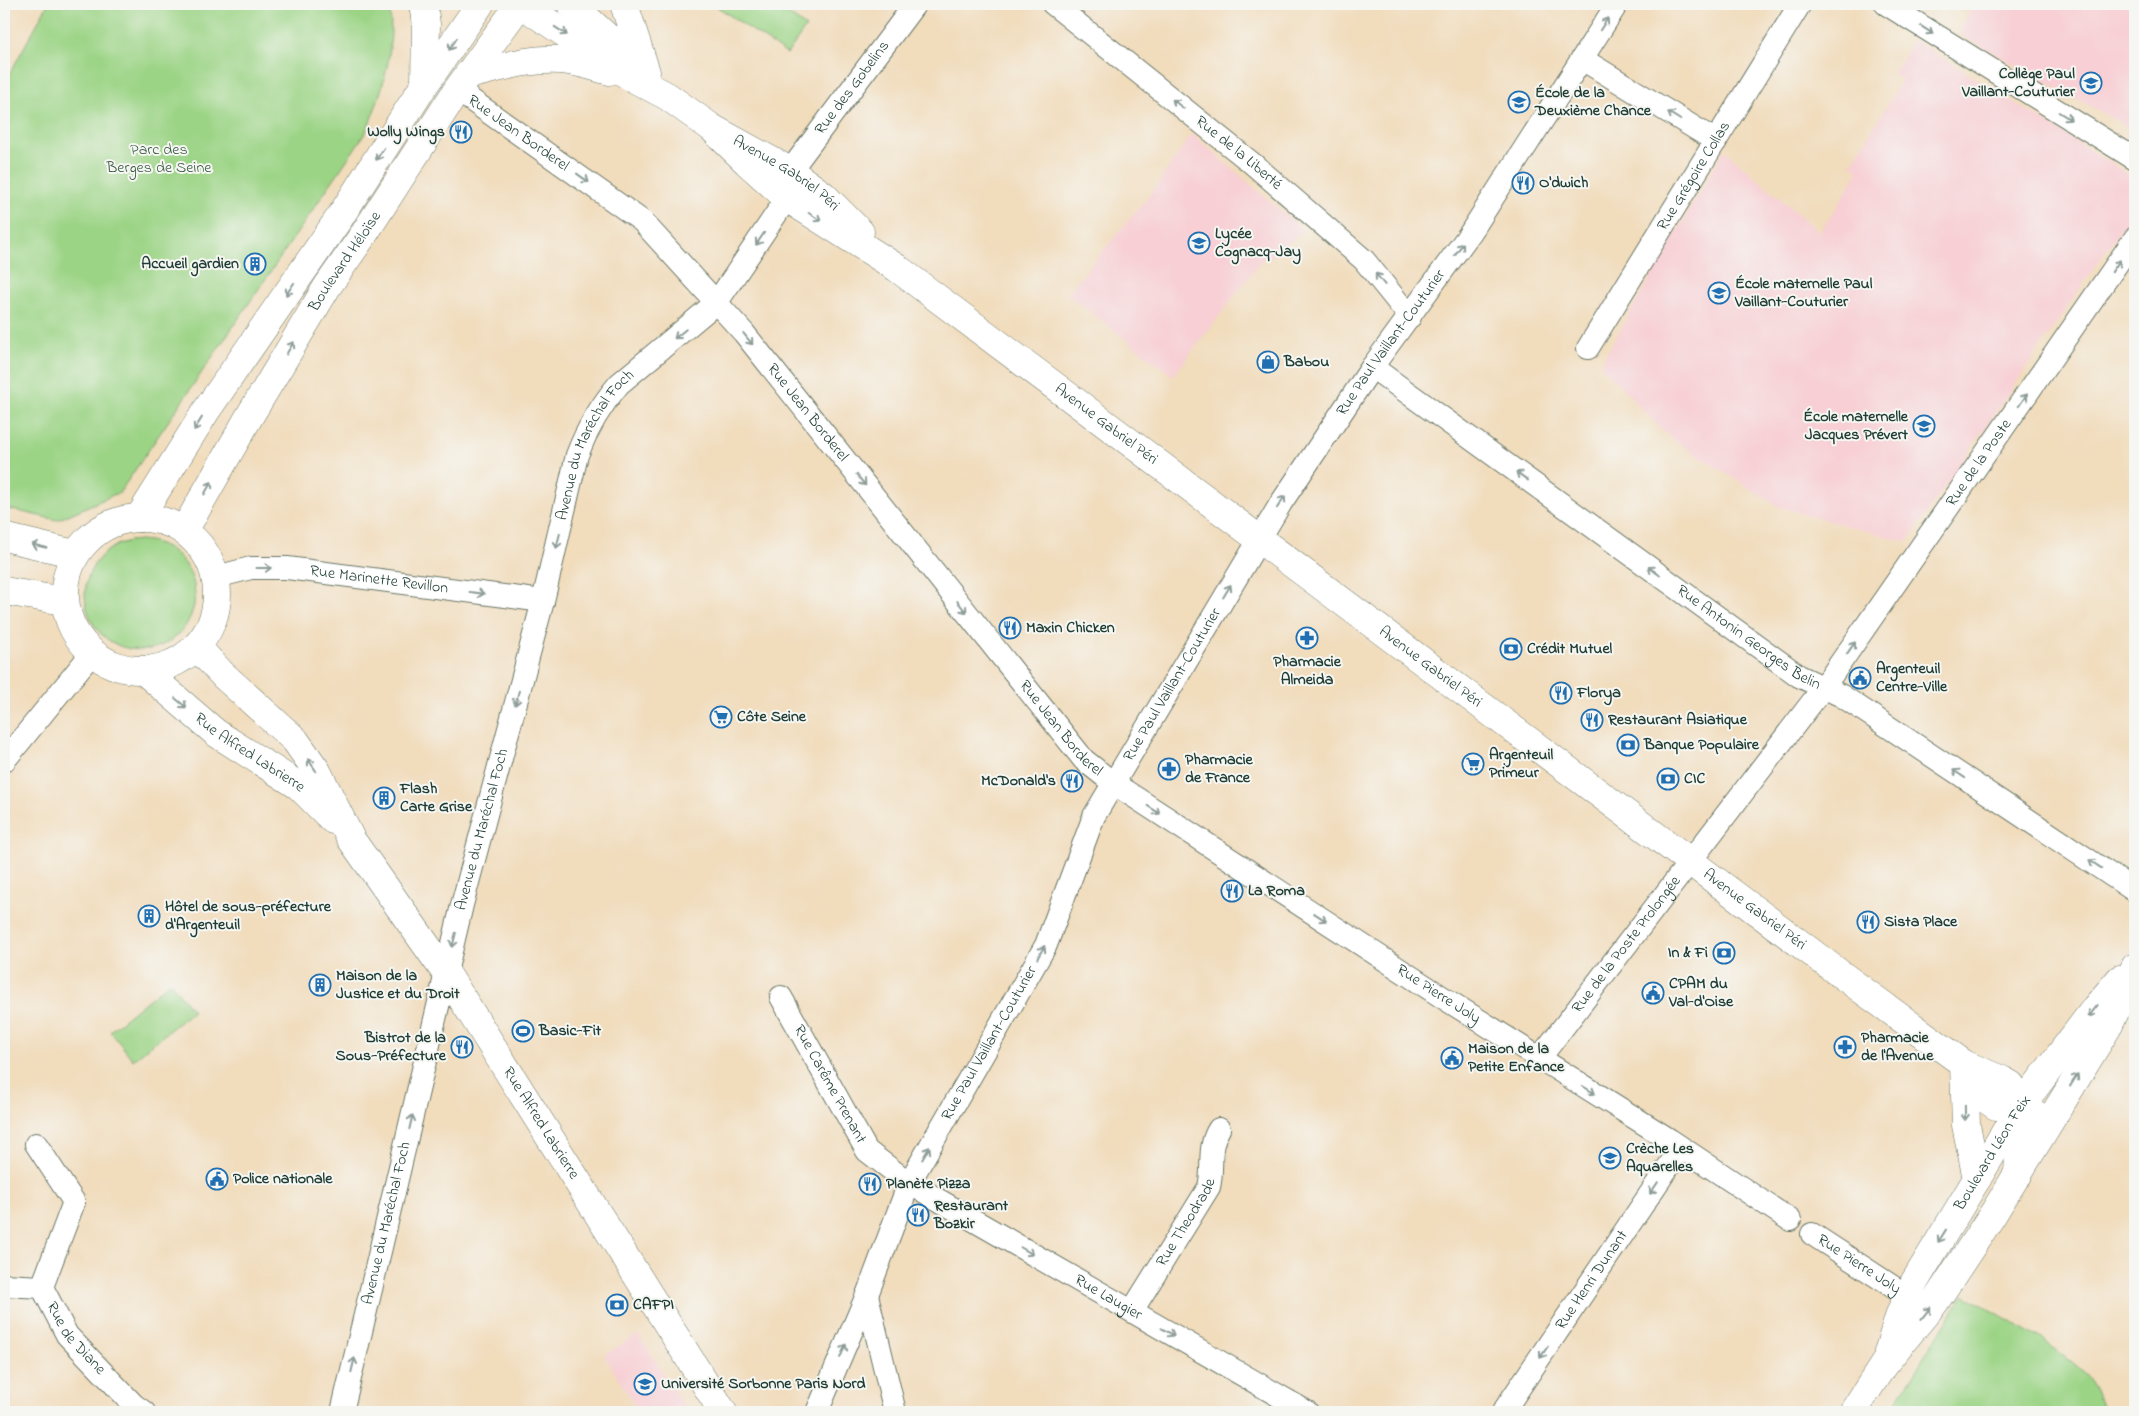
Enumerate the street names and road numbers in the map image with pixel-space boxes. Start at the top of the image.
street label: Rue des Gobelins [809,35,896,140]
street label: Rue Jean Borderel [462,89,574,178]
street label: Rue de la Liberté [1190,110,1288,197]
street label: Rue Grégoire Collas [1651,117,1737,235]
street label: Avenue Gabriel Péri [728,130,845,217]
street label: Boulevard Héloïse [302,206,388,317]
street label: Rue Paul Vaillant-Couturier [1330,265,1452,421]
street label: Rue Jean Borderel [761,358,854,467]
street label: Avenue du Maréchal Foch [550,364,640,523]
street label: Avenue Gabriel Péri [1049,378,1163,471]
street label: Rue de la Poste [1940,414,2018,512]
street label: Rue Marinette Revillon [309,559,450,601]
street label: Rue Antonin Georges Belin [1671,579,1825,697]
street label: Rue Paul Vaillant-Couturier [1117,603,1228,766]
street label: Avenue Gabriel Péri [1373,620,1487,714]
street label: Rue Jean Borderel [1013,675,1108,783]
street label: Rue Alfred Labrierre [189,707,312,799]
street label: Avenue du Maréchal Foch [449,746,515,913]
street label: Avenue Gabriel Péri [1698,863,1811,957]
street label: Rue de la Poste Prolongée [1566,870,1688,1019]
street label: Rue Pierre Joly [1391,958,1485,1030]
street label: Rue Paul Vaillant-Couturier [935,961,1043,1125]
street label: Rue Carême Prenant [787,1021,873,1149]
street label: Rue Alfred Labrierre [496,1062,586,1185]
street label: Boulevard Léon Feix [1948,1090,2037,1216]
street label: Avenue du Maréchal Foch [356,1139,418,1307]
street label: Rue Theodrade [1150,1176,1223,1272]
street label: Rue Henri Dunant [1549,1225,1635,1335]
street label: Rue Pierre Joly [1812,1228,1906,1301]
street label: Rue Laugier [1070,1268,1147,1327]
street label: Rue de Diane [40,1298,112,1381]

